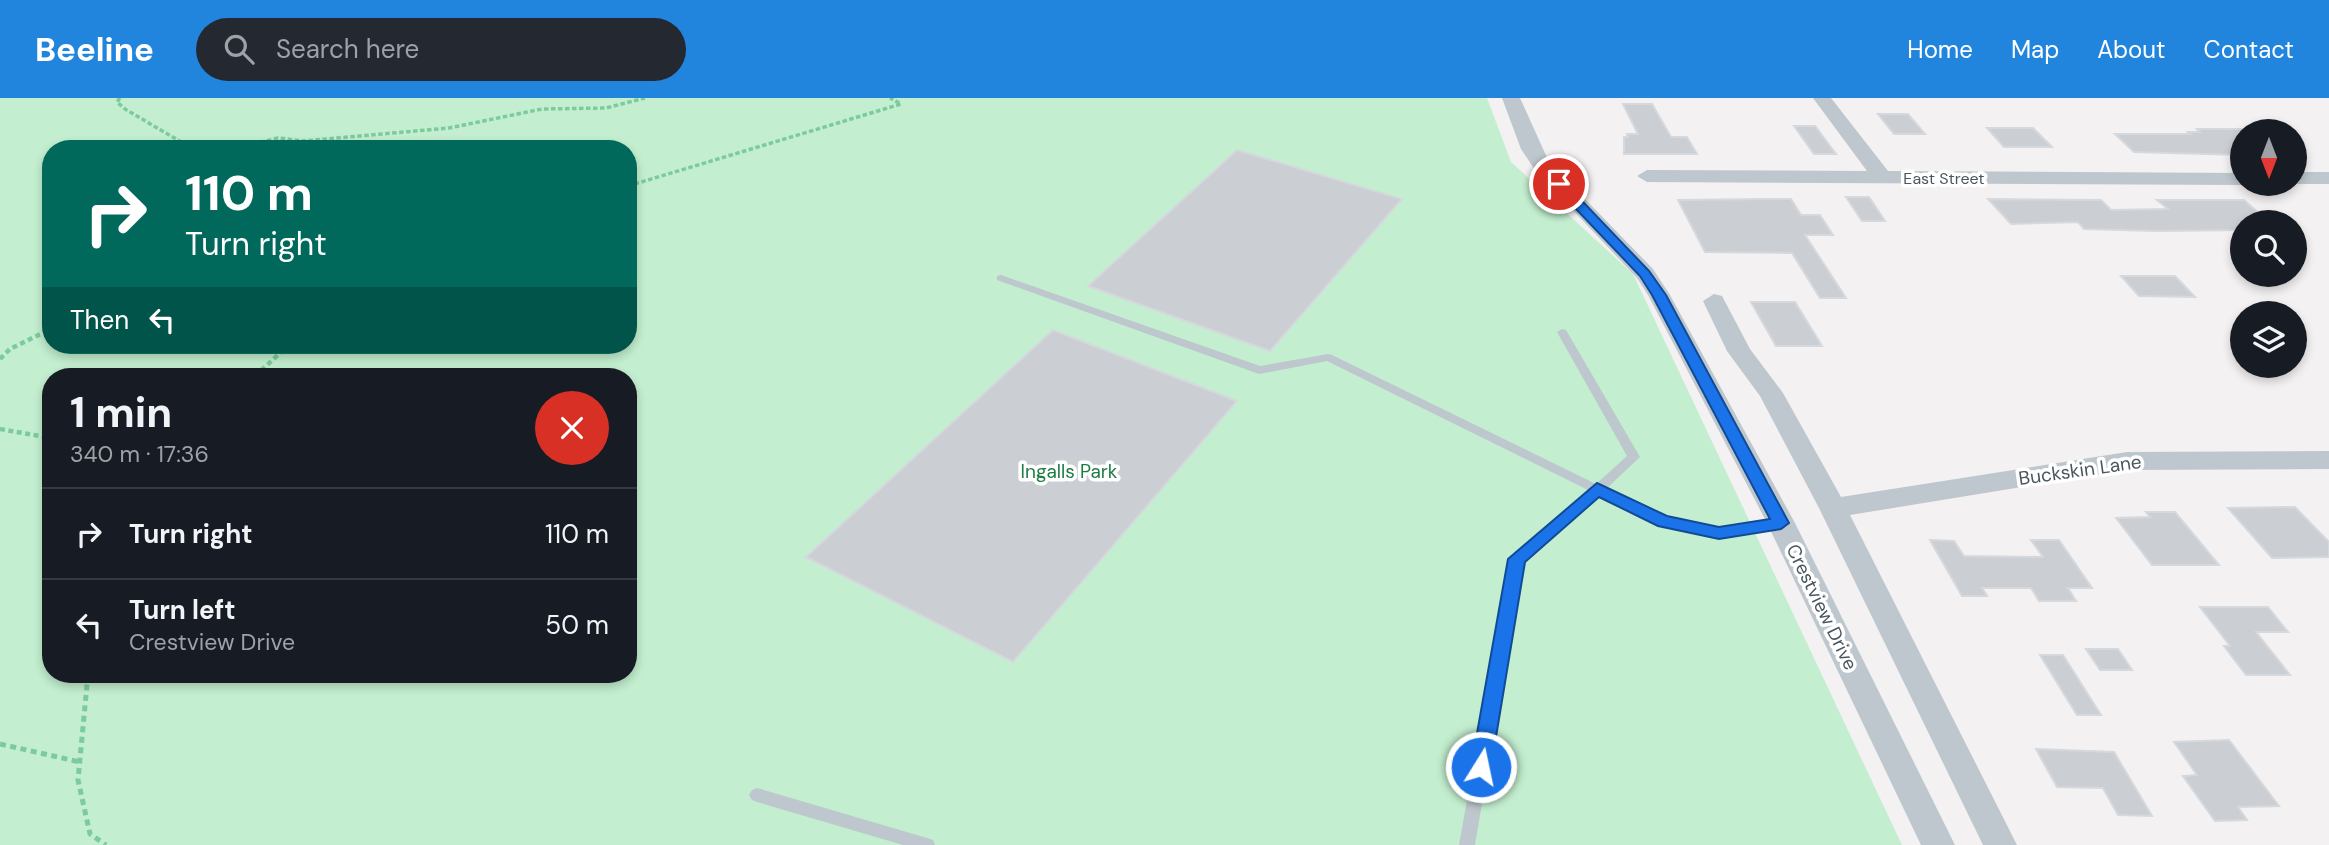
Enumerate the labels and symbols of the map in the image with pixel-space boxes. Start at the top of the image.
north arrow [2230,119,2306,196]
pin [1529,154,1589,214]
street label: East Street [1903,168,1985,189]
street label: Buckskin Lane [2017,449,2143,491]
park label: Ingalls Park [1021,459,1118,484]
street label: Crestview Drive [1781,540,1863,674]
position arrow [1444,730,1518,804]

